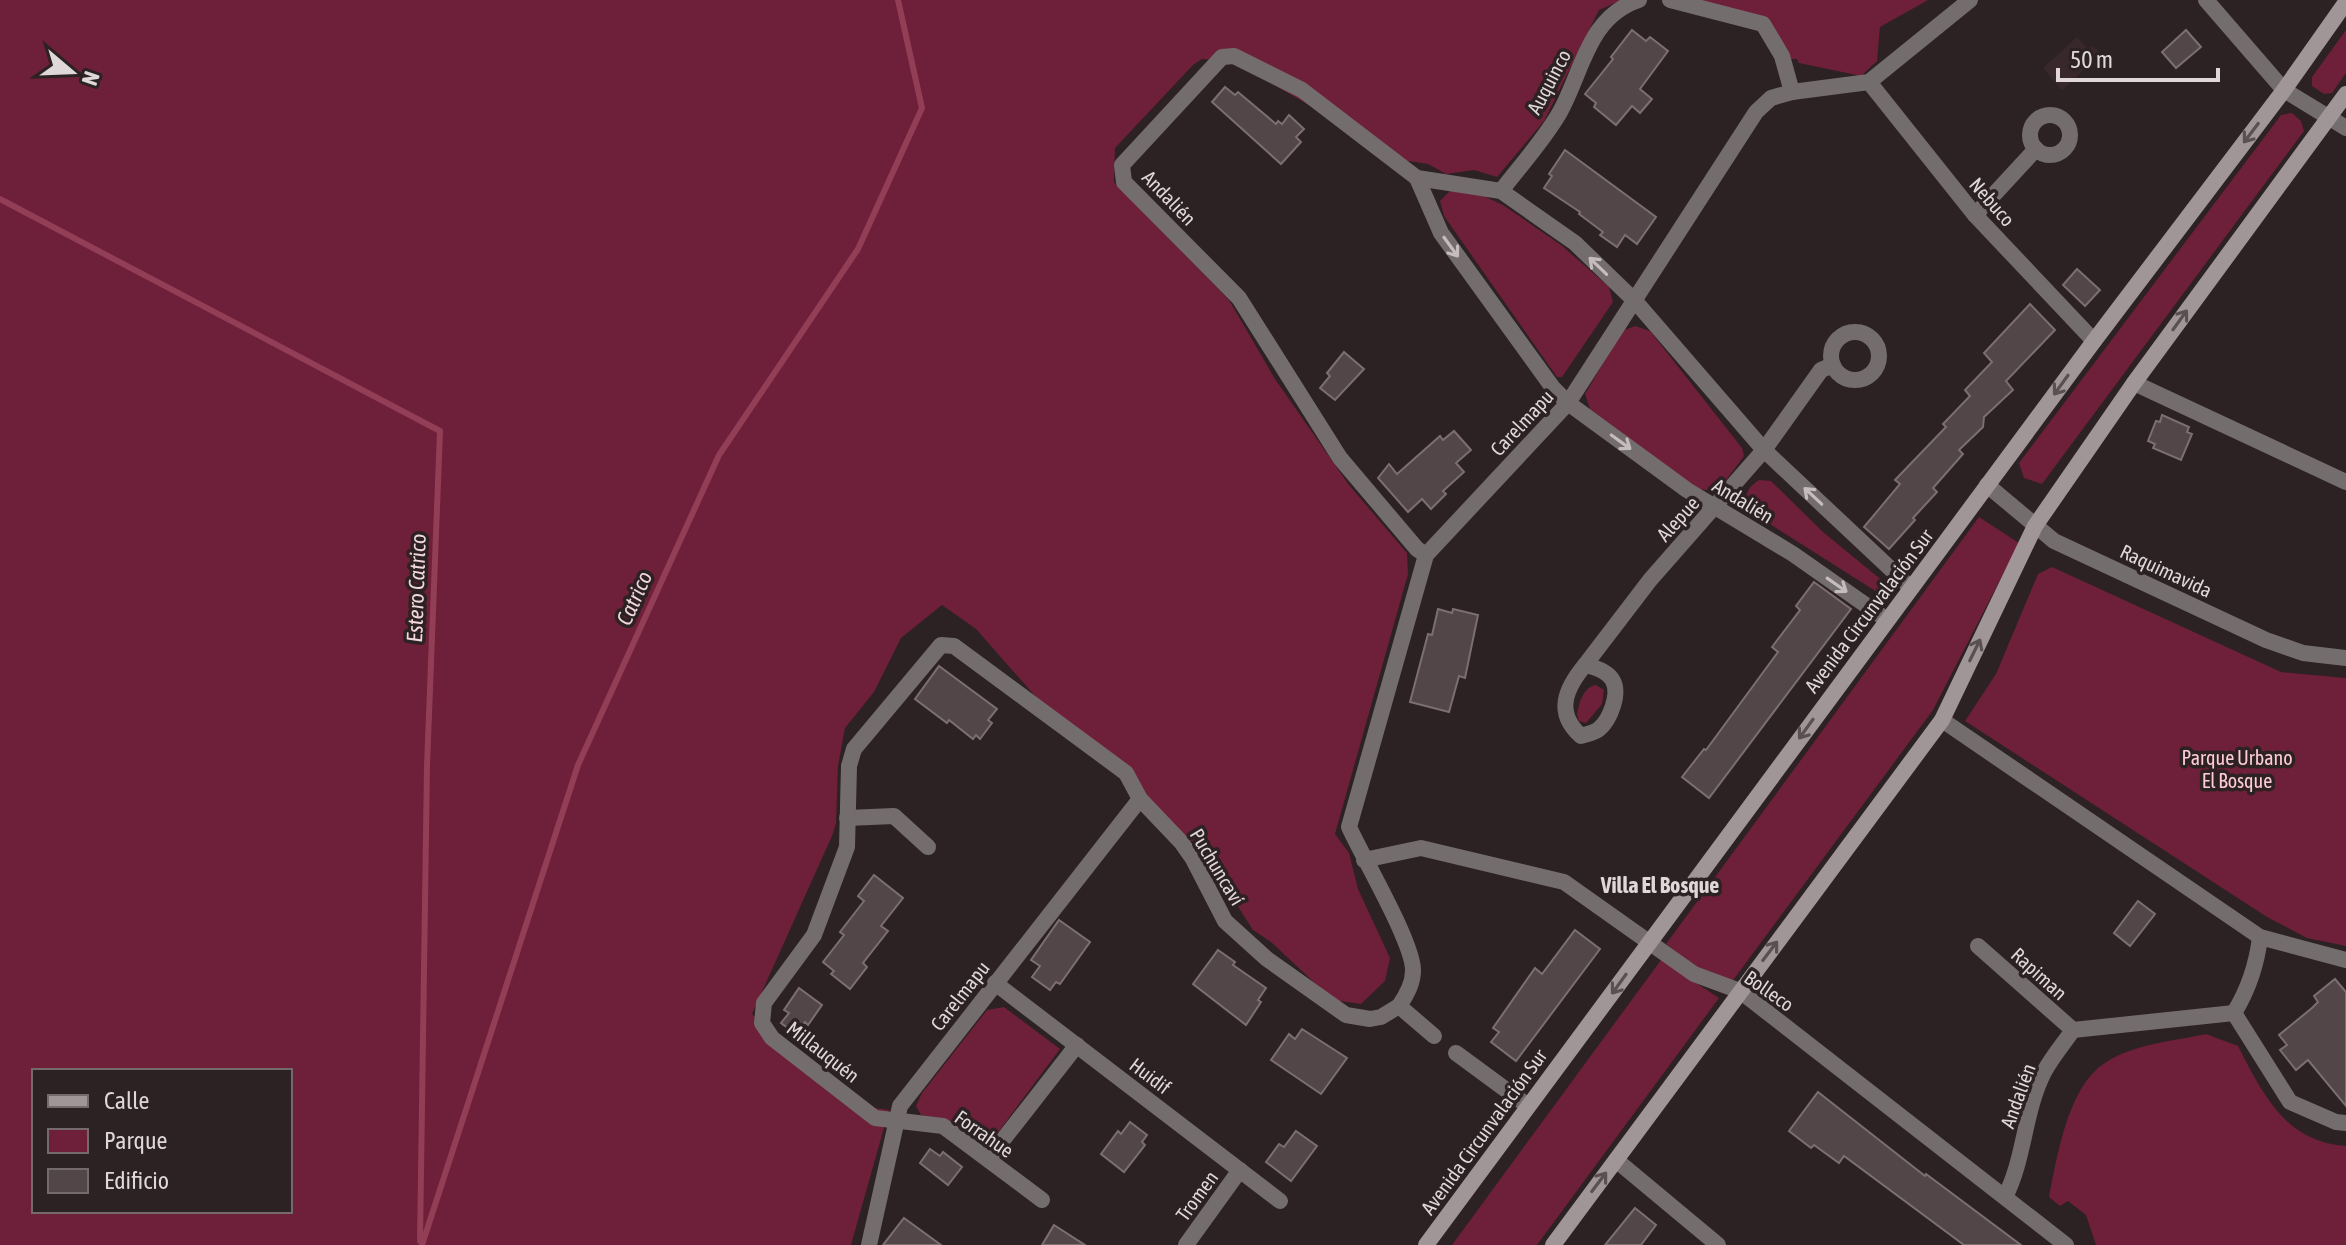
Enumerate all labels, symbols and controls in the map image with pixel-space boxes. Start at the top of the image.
north arrow [32,32,112,112]
scale bar [2058,32,2218,82]
street label: Auquinco [1522,46,1575,118]
text: 50 m [2070,46,2113,73]
text: N [77,68,105,89]
one-way arrow [2243,122,2260,143]
street label: Andalién [1138,166,1201,230]
street label: Nebuco [1965,173,2020,231]
one-way arrow [1443,236,1460,258]
one-way arrow [1588,256,1608,275]
one-way arrow [2171,310,2188,331]
one-way arrow [2053,374,2070,395]
street label: Carelmapu [1485,385,1558,460]
one-way arrow [1610,433,1631,450]
street label: Andalién [1709,473,1778,528]
one-way arrow [1803,487,1823,506]
street label: Alepue [1652,492,1704,546]
street label: Avenida Circunvalación Sur [1800,524,1938,697]
water label: Estero Catrico [401,533,431,643]
street label: Raquimavida [2117,539,2216,602]
water label: Catrico [611,567,657,629]
one-way arrow [1826,577,1848,593]
one-way arrow [1968,638,1984,662]
one-way arrow [1798,718,1815,740]
park label: Parque Urbano El Bosque [2181,746,2293,792]
street label: Puchuncaví [1186,824,1249,910]
district label: Villa El Bosque [1600,872,1719,898]
one-way arrow [1762,940,1778,962]
street label: Rapiman [2007,943,2072,1005]
street label: Carelmapu [925,957,994,1035]
street label: Bolleco [1740,965,1798,1016]
one-way arrow [1610,972,1627,994]
street label: Millauquén [783,1016,864,1087]
street label: Avenida Circunvalación Sur [1416,1044,1552,1219]
street label: Huidif [1125,1053,1176,1099]
street label: Andalién [1995,1060,2040,1131]
legend [32,1069,292,1213]
text: Calle [104,1087,149,1114]
street label: Forrahue [951,1105,1018,1162]
text: Parque [104,1127,167,1154]
street label: Tromen [1171,1166,1222,1225]
text: Edificio [104,1167,169,1194]
one-way arrow [1591,1172,1608,1194]

